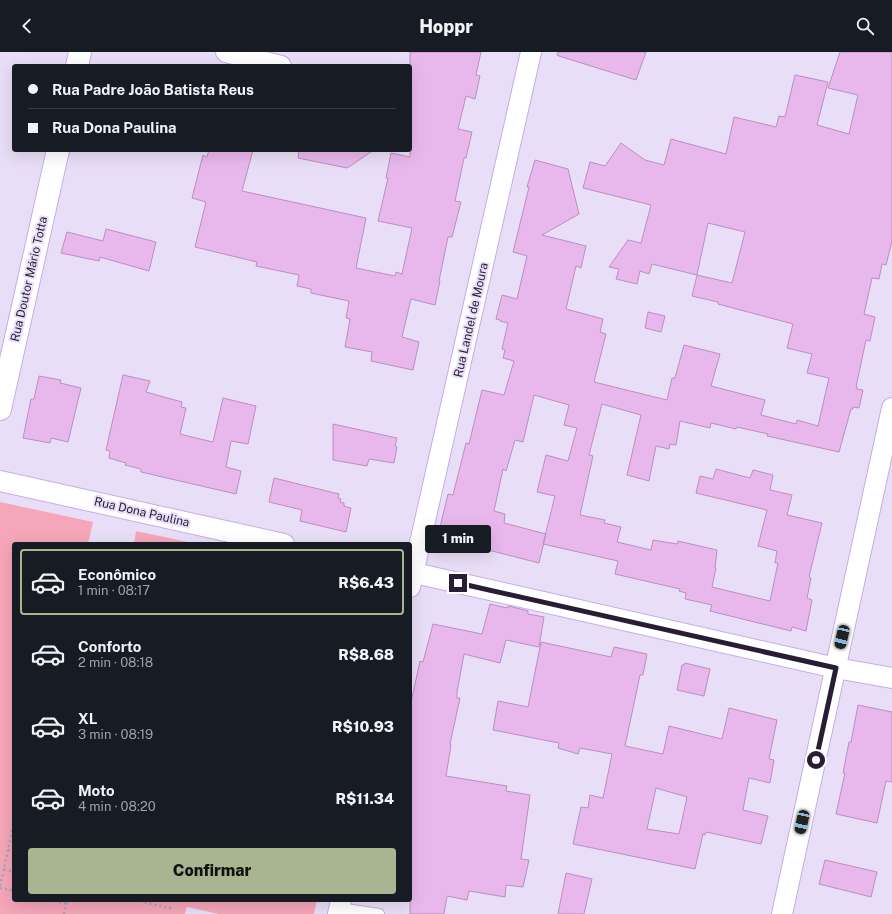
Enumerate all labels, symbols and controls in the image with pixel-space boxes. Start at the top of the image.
icon: back [16,15,38,37]
icon: search [854,15,876,37]
text: Hoppr [419,16,473,37]
text: Rua Padre João Batista Reus [52,81,254,98]
text: Rua Dona Paulina [52,119,177,136]
street label: Rua Doutor Mário Totta [8,215,50,343]
street label: Rua Landel de Moura [451,261,491,379]
street label: Rua Dona Paulina [93,494,191,530]
callout: 1 min [425,525,491,553]
text: 1 min [442,531,474,546]
icon: car [30,564,66,600]
text: Econômico [78,566,156,583]
text: R$6.43 [338,574,394,591]
route end [449,574,467,592]
text: 1 min · 08:17 [78,583,150,598]
car [833,624,851,650]
icon: car [30,636,66,672]
text: Conforto [78,638,141,655]
text: R$8.68 [338,646,394,663]
text: 2 min · 08:18 [78,655,153,670]
icon: car [30,708,66,744]
text: XL [78,710,97,727]
text: R$10.93 [332,718,394,735]
text: 3 min · 08:19 [78,727,153,742]
route start [807,751,825,769]
icon: car [30,780,66,816]
text: Moto [78,782,115,799]
text: R$11.34 [335,790,394,807]
text: 4 min · 08:20 [78,799,156,814]
car [794,809,810,835]
button: Confirmar [28,848,396,894]

